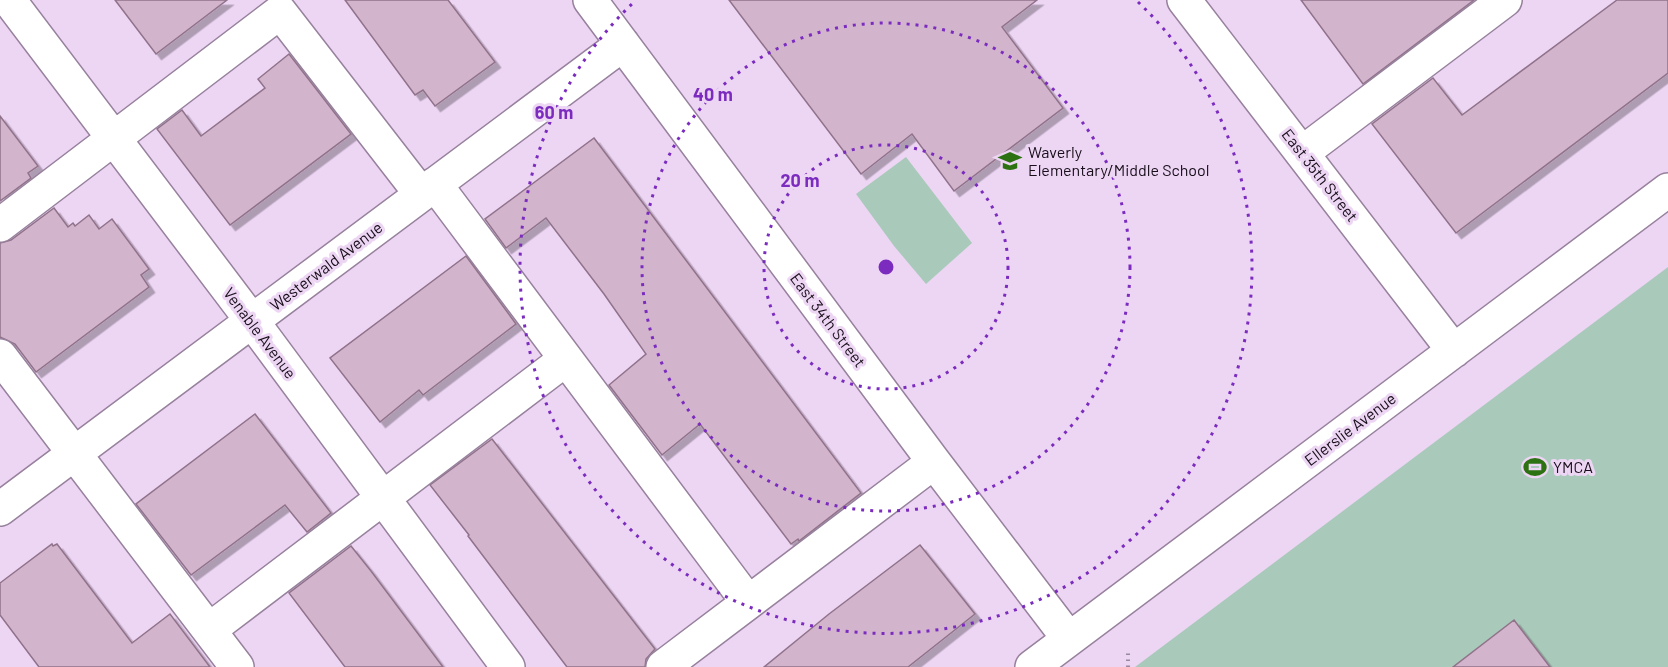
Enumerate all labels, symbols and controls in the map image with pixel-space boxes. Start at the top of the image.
text: 40 m [693,83,733,105]
text: 60 m [535,101,573,123]
street label: East 35th Street [1278,125,1362,225]
place label: Waverly Elementary/Middle School [1028,142,1209,179]
school or university icon: Waverly Elementary/Middle School [997,148,1023,174]
text: 20 m [781,169,819,191]
street label: Westerwald Avenue [266,217,386,314]
centre of rings [876,257,896,277]
street label: East 34th Street [787,269,870,371]
street label: Venable Avenue [220,283,301,382]
street label: Ellerslie Avenue [1300,388,1399,469]
sports icon: YMCA [1522,454,1548,480]
place label: YMCA [1553,457,1593,476]

